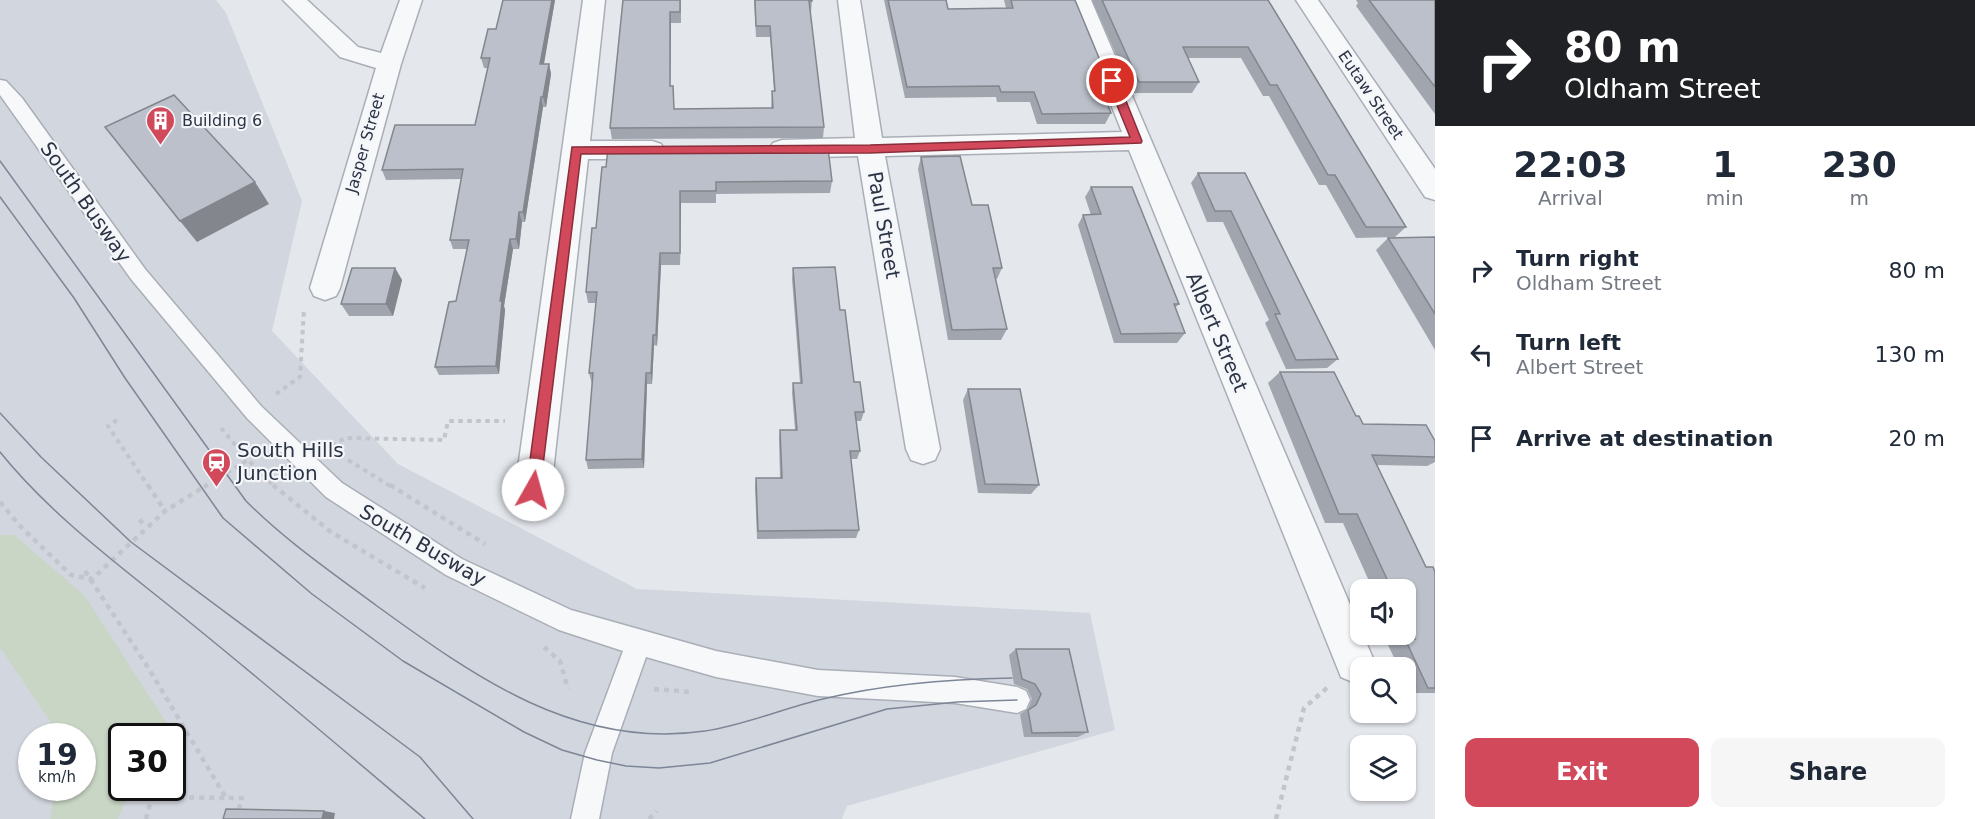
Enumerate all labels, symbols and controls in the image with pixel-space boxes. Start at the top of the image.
text: 80 m [1564,23,1681,72]
icon: right [1465,24,1543,102]
street label: Eutaw Street [1334,47,1408,143]
pin [1086,55,1137,106]
icon: arrive [1095,64,1128,97]
text: Oldham Street [1564,73,1760,104]
street label: Jasper Street [341,91,388,196]
building icon: Building 6 [145,104,177,146]
place label: Building 6 [182,111,262,130]
street label: South Busway [36,137,137,267]
text: 22:03 [1513,144,1628,185]
text: 1 [1712,144,1737,185]
text: 230 [1822,144,1897,185]
street label: Paul Street [863,169,905,281]
text: Arrival [1538,186,1603,210]
text: min [1706,186,1744,210]
text: m [1850,186,1869,210]
text: Turn right [1516,246,1639,271]
icon: right [1465,254,1498,287]
text: 80 m [1889,258,1945,283]
street label: Albert Street [1181,269,1253,395]
text: Oldham Street [1516,271,1662,295]
text: Turn left [1516,330,1621,355]
icon: left [1465,338,1498,371]
text: 130 m [1875,342,1945,367]
text: Albert Street [1516,355,1643,379]
icon: arrive [1465,422,1498,455]
text: Arrive at destination [1516,426,1773,451]
text: 20 m [1889,426,1945,451]
place label: South Hills Junction [235,438,344,485]
station icon: South Hills Junction [200,446,232,488]
position arrow [501,458,565,522]
street label: South Busway [356,499,491,591]
map controls [1350,579,1416,801]
button: sound [1350,579,1416,645]
button: search [1350,657,1416,723]
speed limit sign: 30 [108,723,186,801]
button: layers [1350,735,1416,801]
text: 19 [36,737,78,772]
button: Exit [1465,738,1699,807]
button: Share [1711,738,1945,807]
text: km/h [38,768,76,786]

